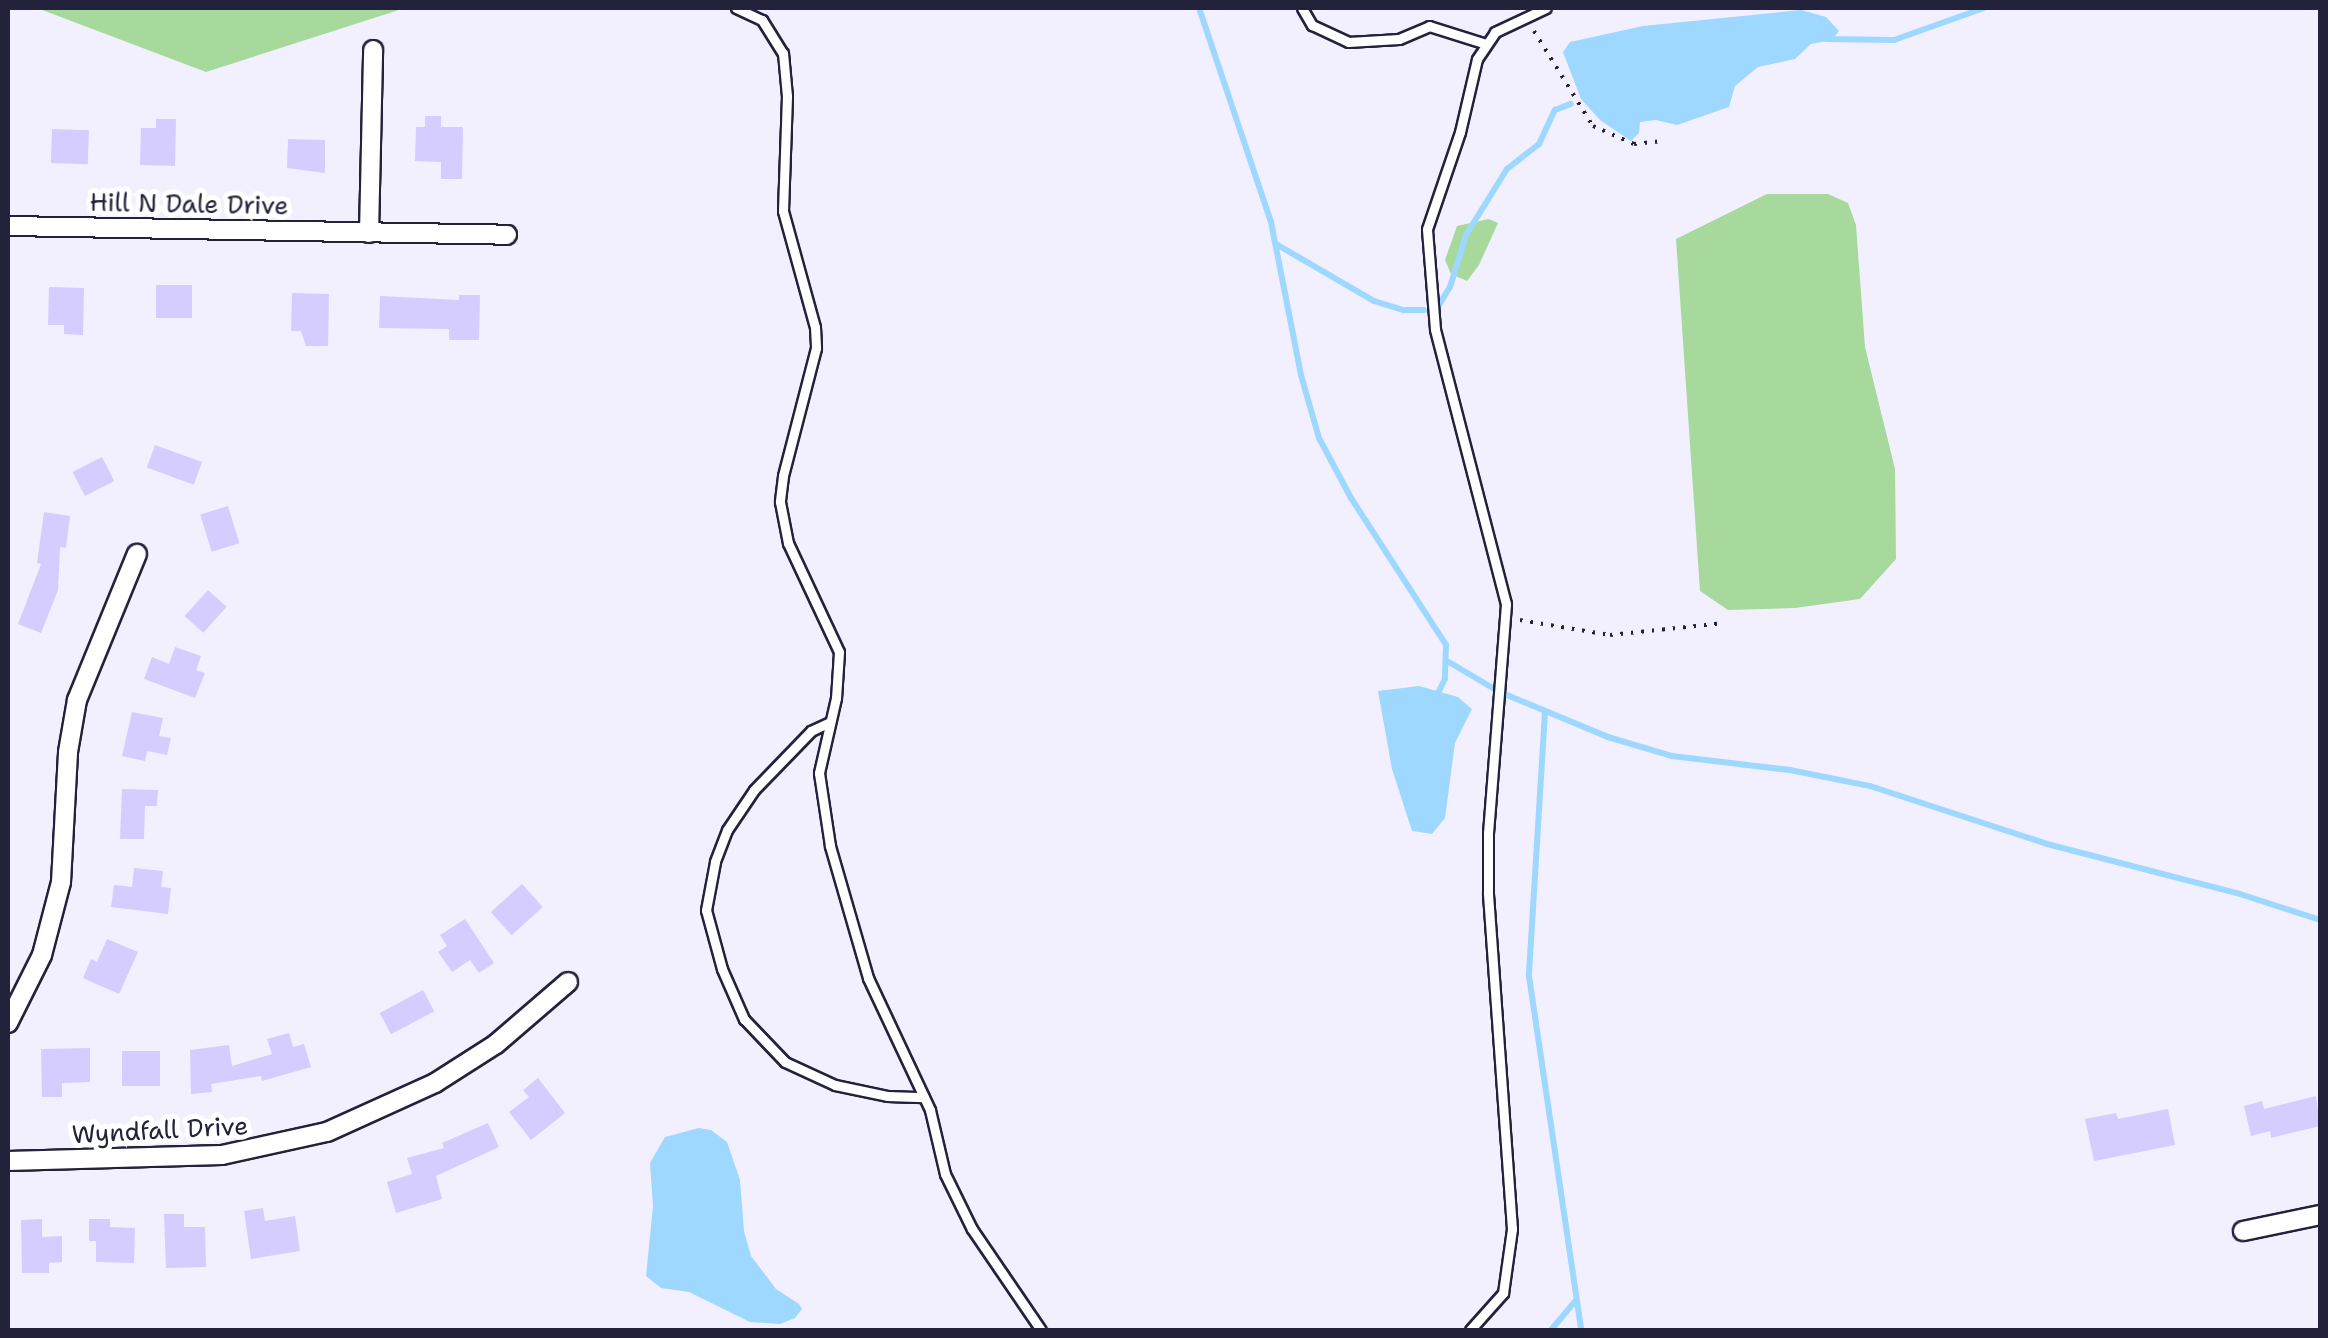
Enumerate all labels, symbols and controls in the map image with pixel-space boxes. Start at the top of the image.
street label: Hill N Dale Drive [89,187,289,221]
street label: Wyndfall Drive [71,1110,249,1150]

